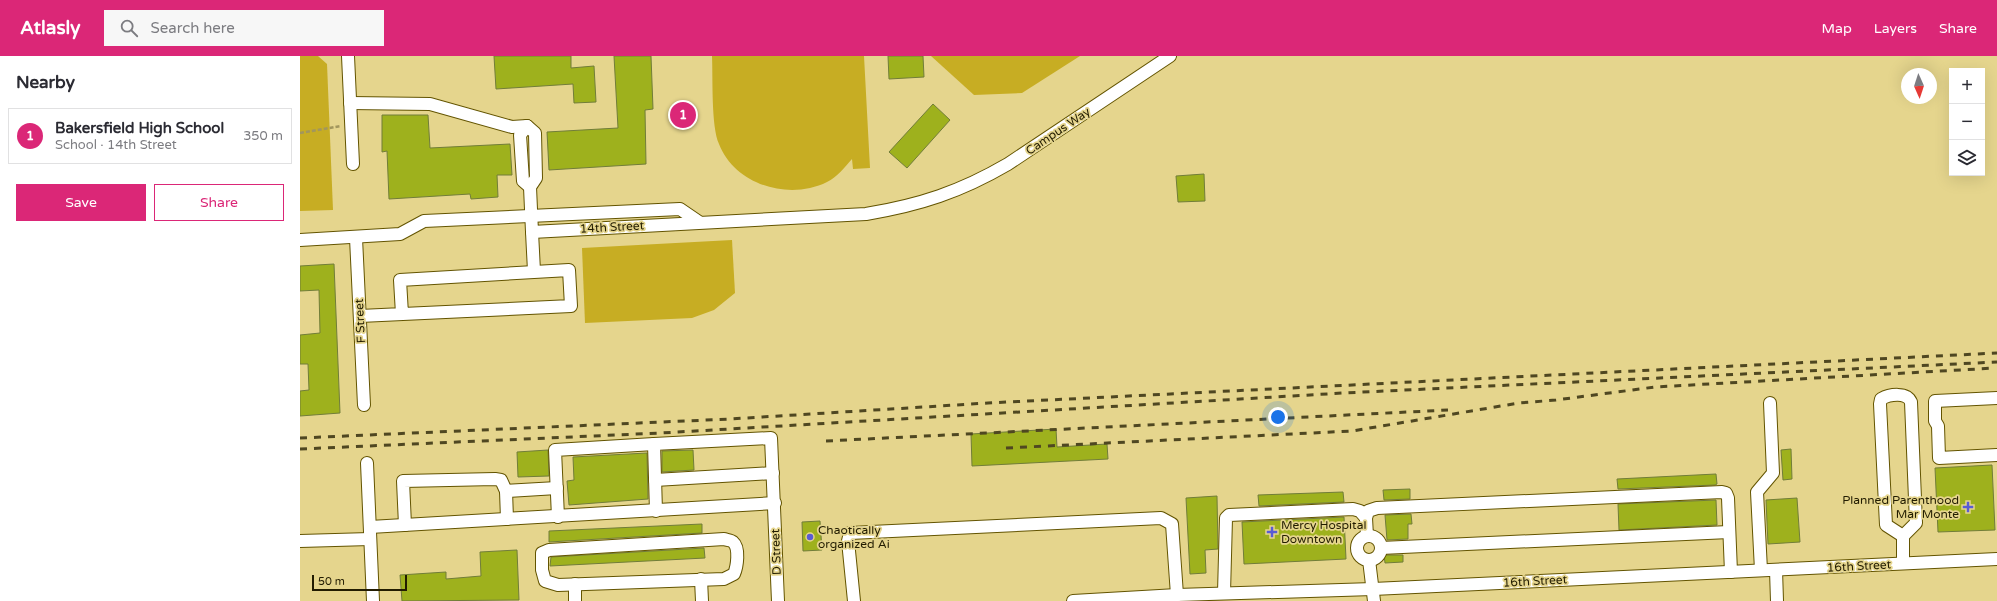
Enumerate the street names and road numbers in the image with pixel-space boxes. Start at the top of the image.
street label: Campus Way [1023,104,1093,158]
street label: 14th Street [579,218,645,236]
street label: F Street [352,298,368,344]
street label: D Street [768,528,784,575]
street label: 16th Street [1826,557,1892,575]
street label: 16th Street [1502,572,1568,590]

